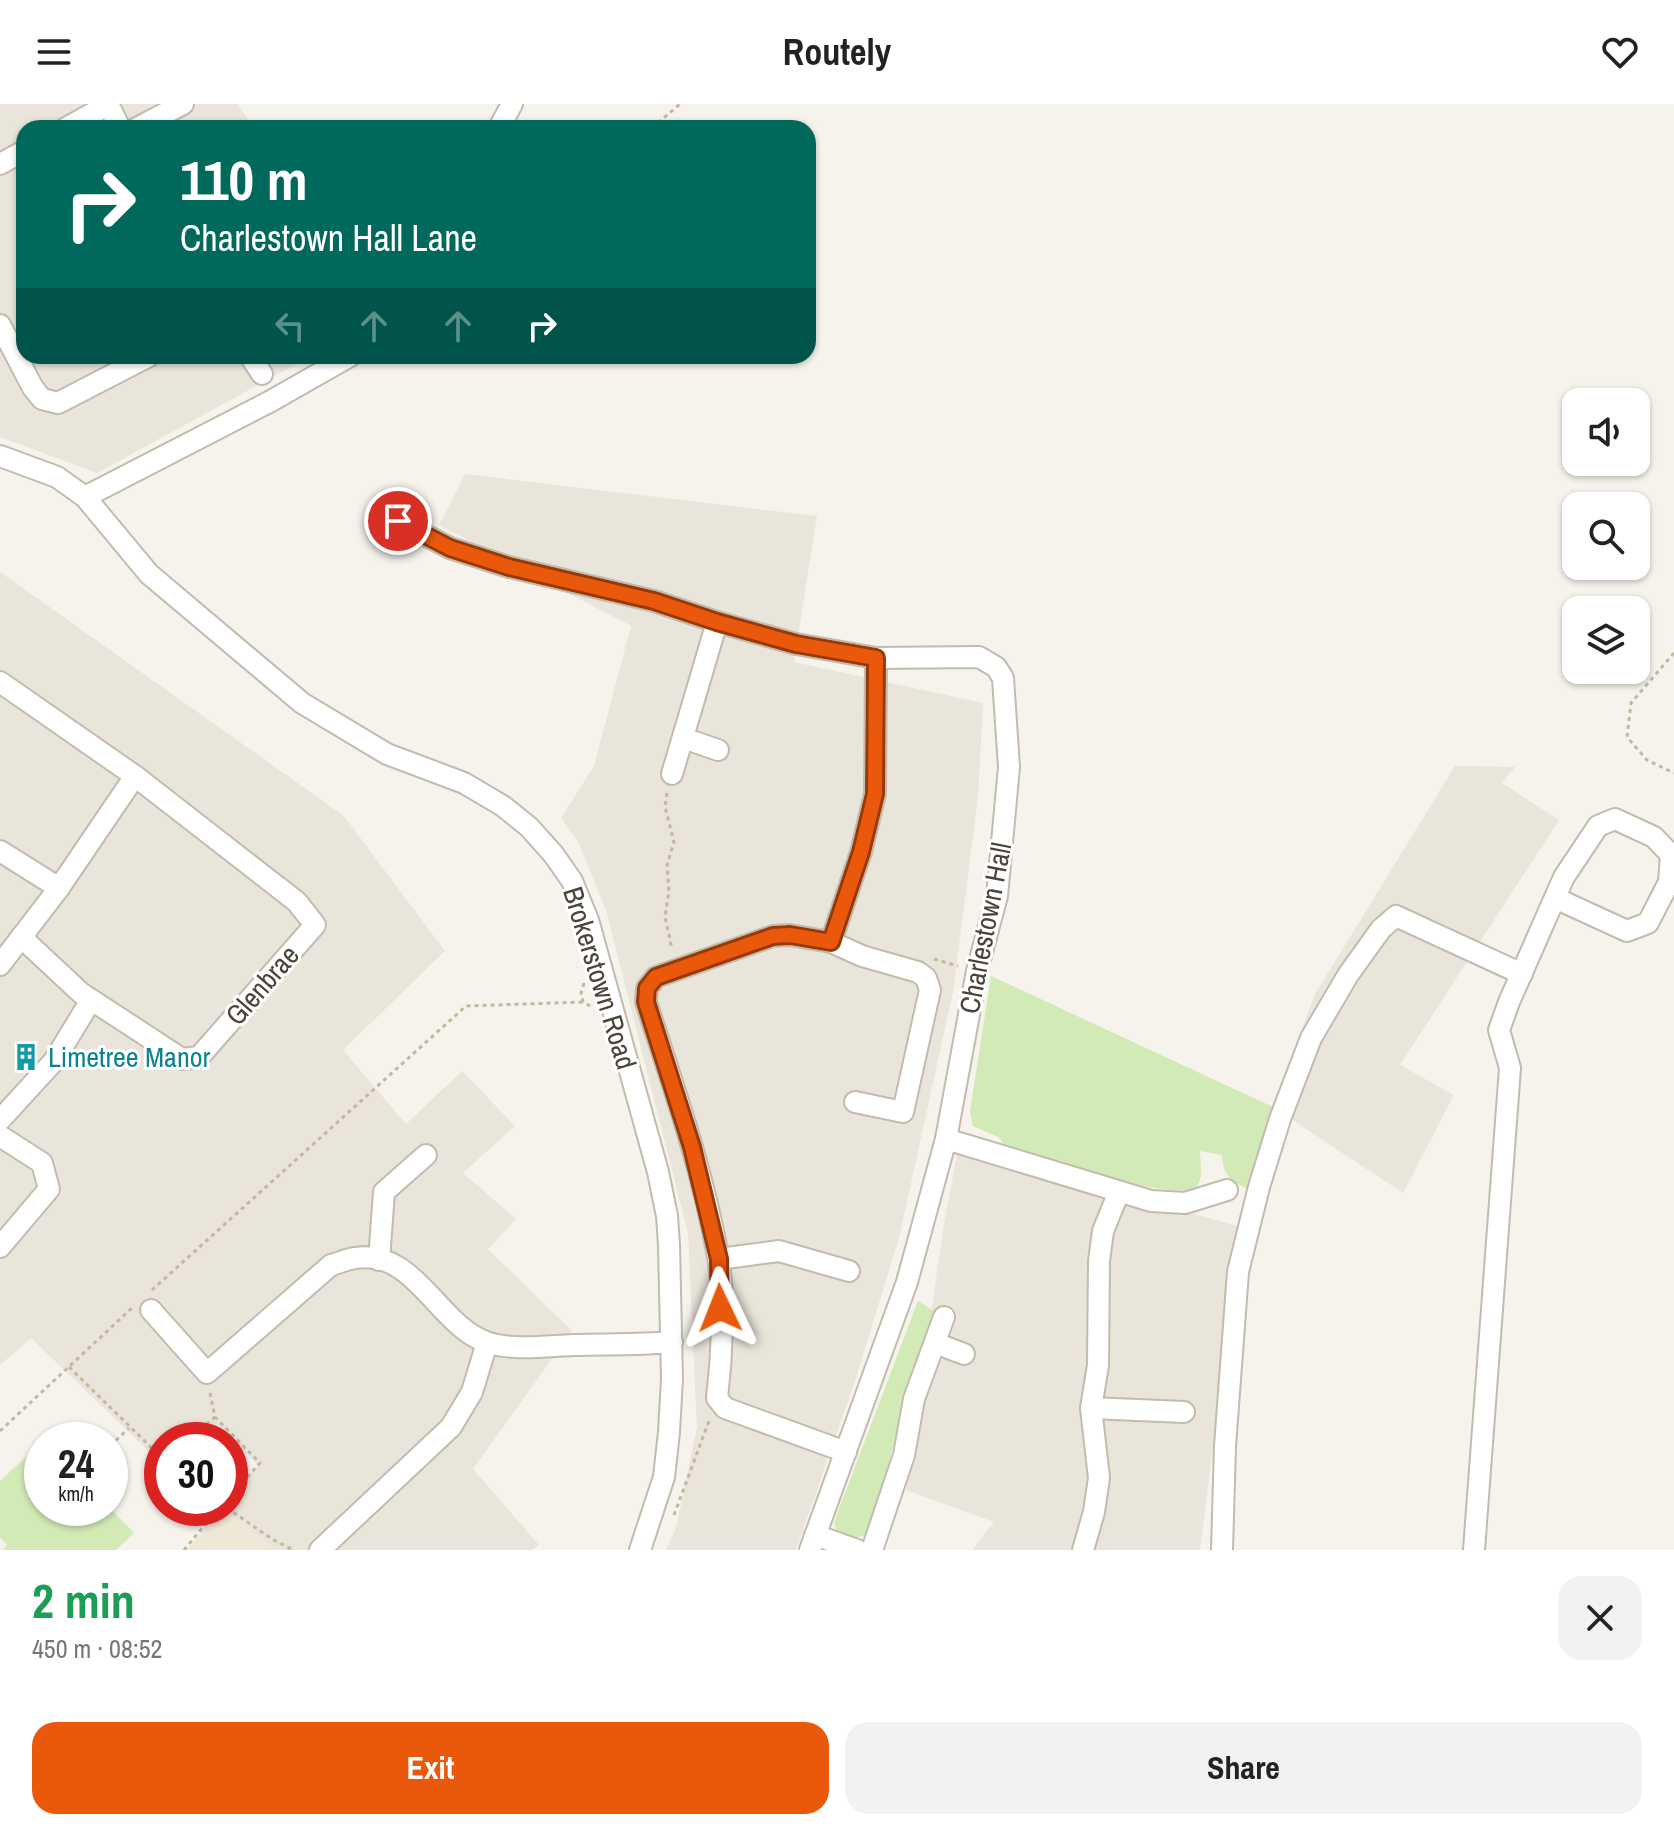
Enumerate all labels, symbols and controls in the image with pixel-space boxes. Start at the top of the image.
text: Routely [783,28,891,76]
icon: menu [32,30,76,74]
icon: heart [1598,30,1642,74]
text: 110 m [180,142,308,217]
icon: right [48,152,152,256]
text: Charlestown Hall Lane [180,214,477,262]
icon: left [268,304,312,348]
icon: ahead [352,304,396,348]
icon: ahead [436,304,480,348]
icon: right [520,304,564,348]
map controls [1562,388,1650,684]
button: sound [1562,388,1650,476]
pin [364,487,432,555]
button: search [1562,492,1650,580]
icon: arrive [376,499,420,543]
button: layers [1562,596,1650,684]
street label: Charlestown Hall [950,839,1020,1017]
street label: Brokerstown Road [554,882,646,1074]
street label: Glenbrae [217,937,307,1033]
place label: Limetree Manor [48,1038,210,1076]
building icon: Limetree Manor [11,1042,41,1072]
position arrow [678,1266,762,1350]
speed limit sign: 30 [144,1422,248,1526]
text: 24 [58,1437,94,1490]
text: km/h [58,1480,94,1507]
text: 2 min [32,1568,135,1633]
button: close [1558,1576,1642,1660]
text: 450 m · 08:52 [32,1631,162,1666]
button: Exit [32,1722,829,1814]
button: Share [845,1722,1642,1814]

